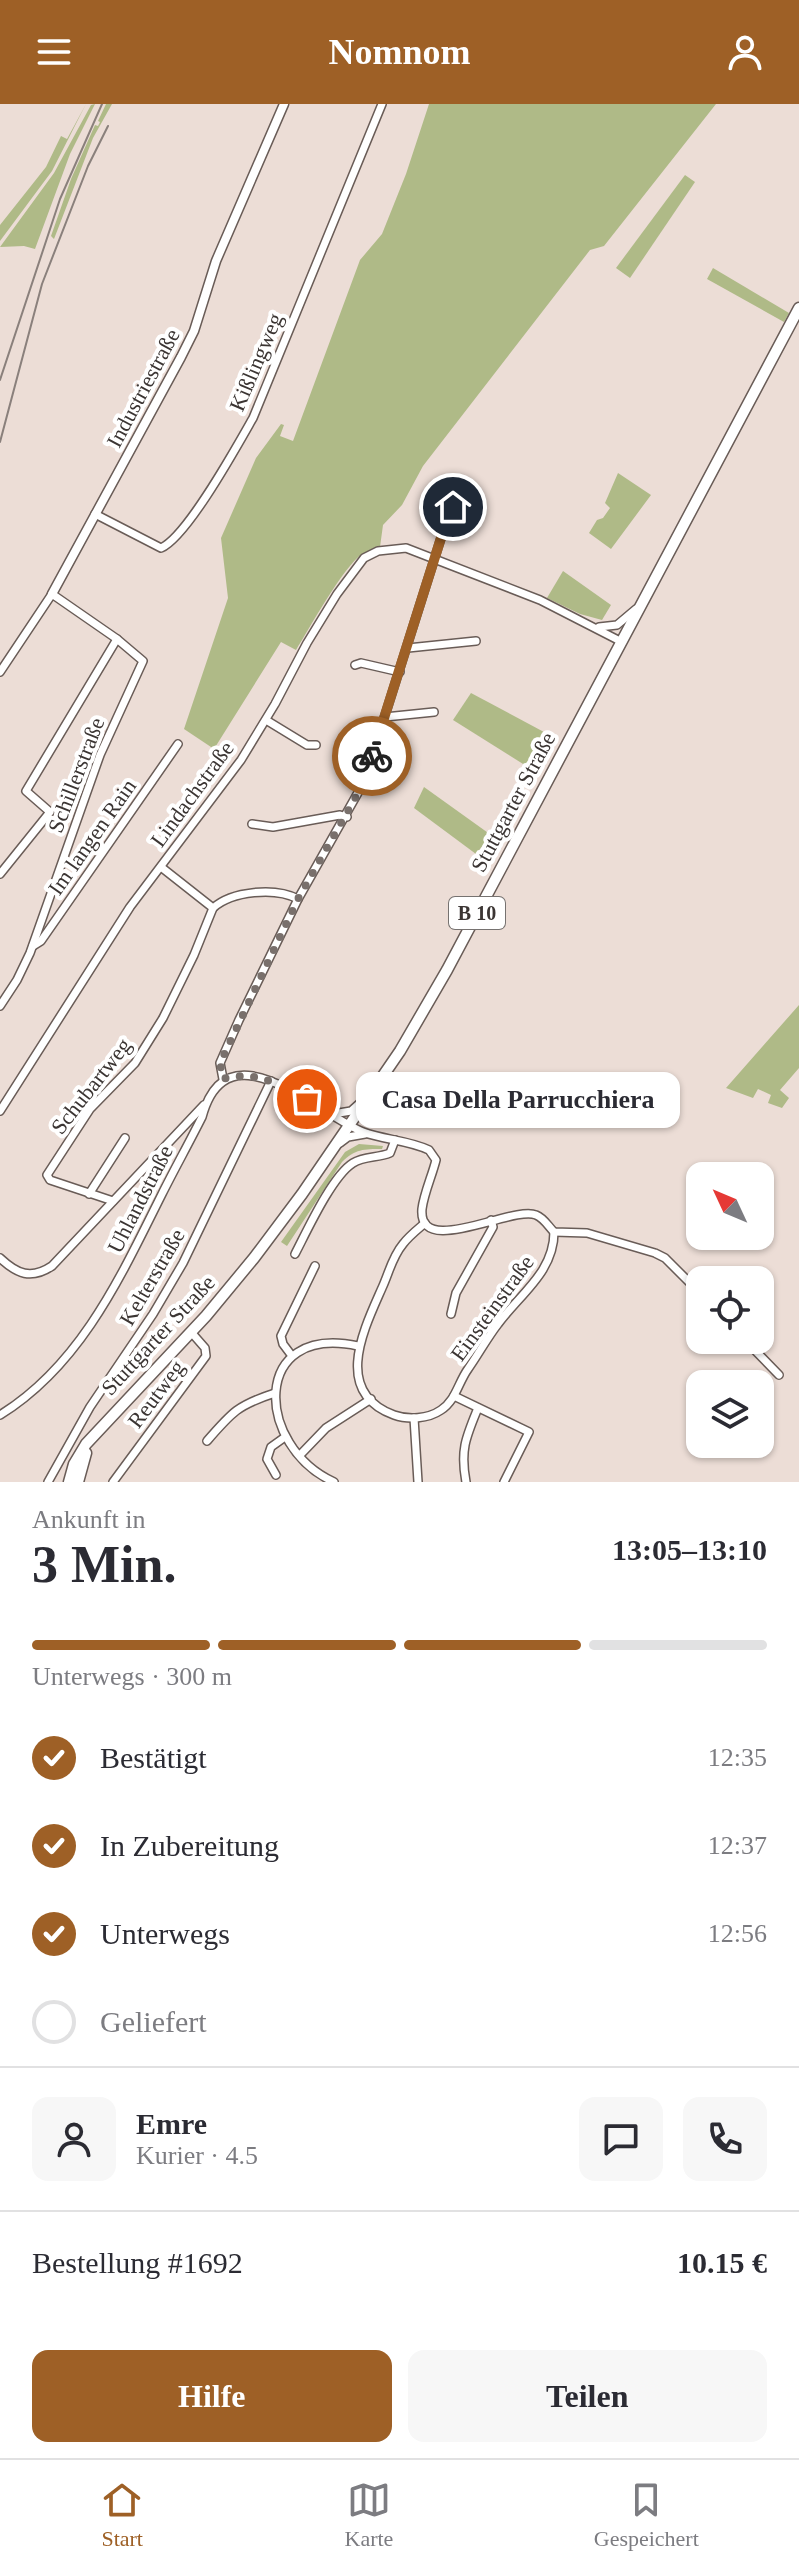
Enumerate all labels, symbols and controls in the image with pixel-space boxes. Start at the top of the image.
icon: menu [32,30,76,74]
icon: person [723,30,767,74]
text: Nomnom [329,32,471,72]
street label: Kißlingweg [224,309,288,415]
street label: Industriestraße [101,324,185,452]
pin [419,473,487,541]
icon: home [431,485,475,529]
street label: Schillerstraße [43,714,109,836]
courier [332,716,412,796]
street label: Stuttgarter Straße [466,728,560,876]
icon: bike [350,734,394,778]
street label: Lindachstraße [145,736,239,852]
street label: Im langen Rain [43,774,141,900]
road number: B 10 [449,897,505,929]
street label: Schubartweg [46,1033,136,1139]
pin [273,1065,341,1133]
callout: Casa Della Parrucchiera [355,1071,679,1127]
icon: bag [285,1077,329,1121]
text: Casa Della Parrucchiera [382,1085,654,1114]
street label: Uhlandstraße [102,1141,178,1257]
north arrow [686,1162,774,1250]
map controls [686,1162,774,1458]
street label: Kelterstraße [114,1224,190,1330]
street label: Einsteinstraße [445,1250,539,1366]
button: locate [686,1266,774,1354]
street label: Stuttgarter Straße [96,1270,220,1400]
street label: Reutweg [122,1355,190,1433]
button: layers [686,1370,774,1458]
text: Ankunft in [32,1505,145,1534]
text: 13:05–13:10 [612,1533,767,1566]
text: 3 Min. [32,1536,176,1593]
text: Unterwegs · 300 m [32,1662,232,1691]
icon: check [32,1736,76,1780]
text: Bestätigt [100,1741,207,1774]
text: 12:35 [708,1743,767,1772]
icon: check [32,1824,76,1868]
text: In Zubereitung [100,1829,279,1862]
text: 12:37 [708,1831,767,1860]
icon: check [32,1912,76,1956]
text: Unterwegs [100,1917,230,1950]
text: 12:56 [708,1919,767,1948]
text: Geliefert [100,2005,207,2038]
button: person [32,2097,116,2181]
button: chat [579,2097,663,2181]
button: phone [683,2097,767,2181]
text: Emre [136,2107,207,2140]
text: Kurier · 4.5 [136,2141,258,2170]
text: Bestellung #1692 [32,2246,243,2279]
text: 10.15 € [677,2246,767,2279]
button: Hilfe [32,2350,392,2442]
button: Teilen [408,2350,767,2442]
tab: Start [100,2478,144,2552]
tab: Karte [345,2478,393,2552]
tab: Gespeichert [594,2478,699,2552]

